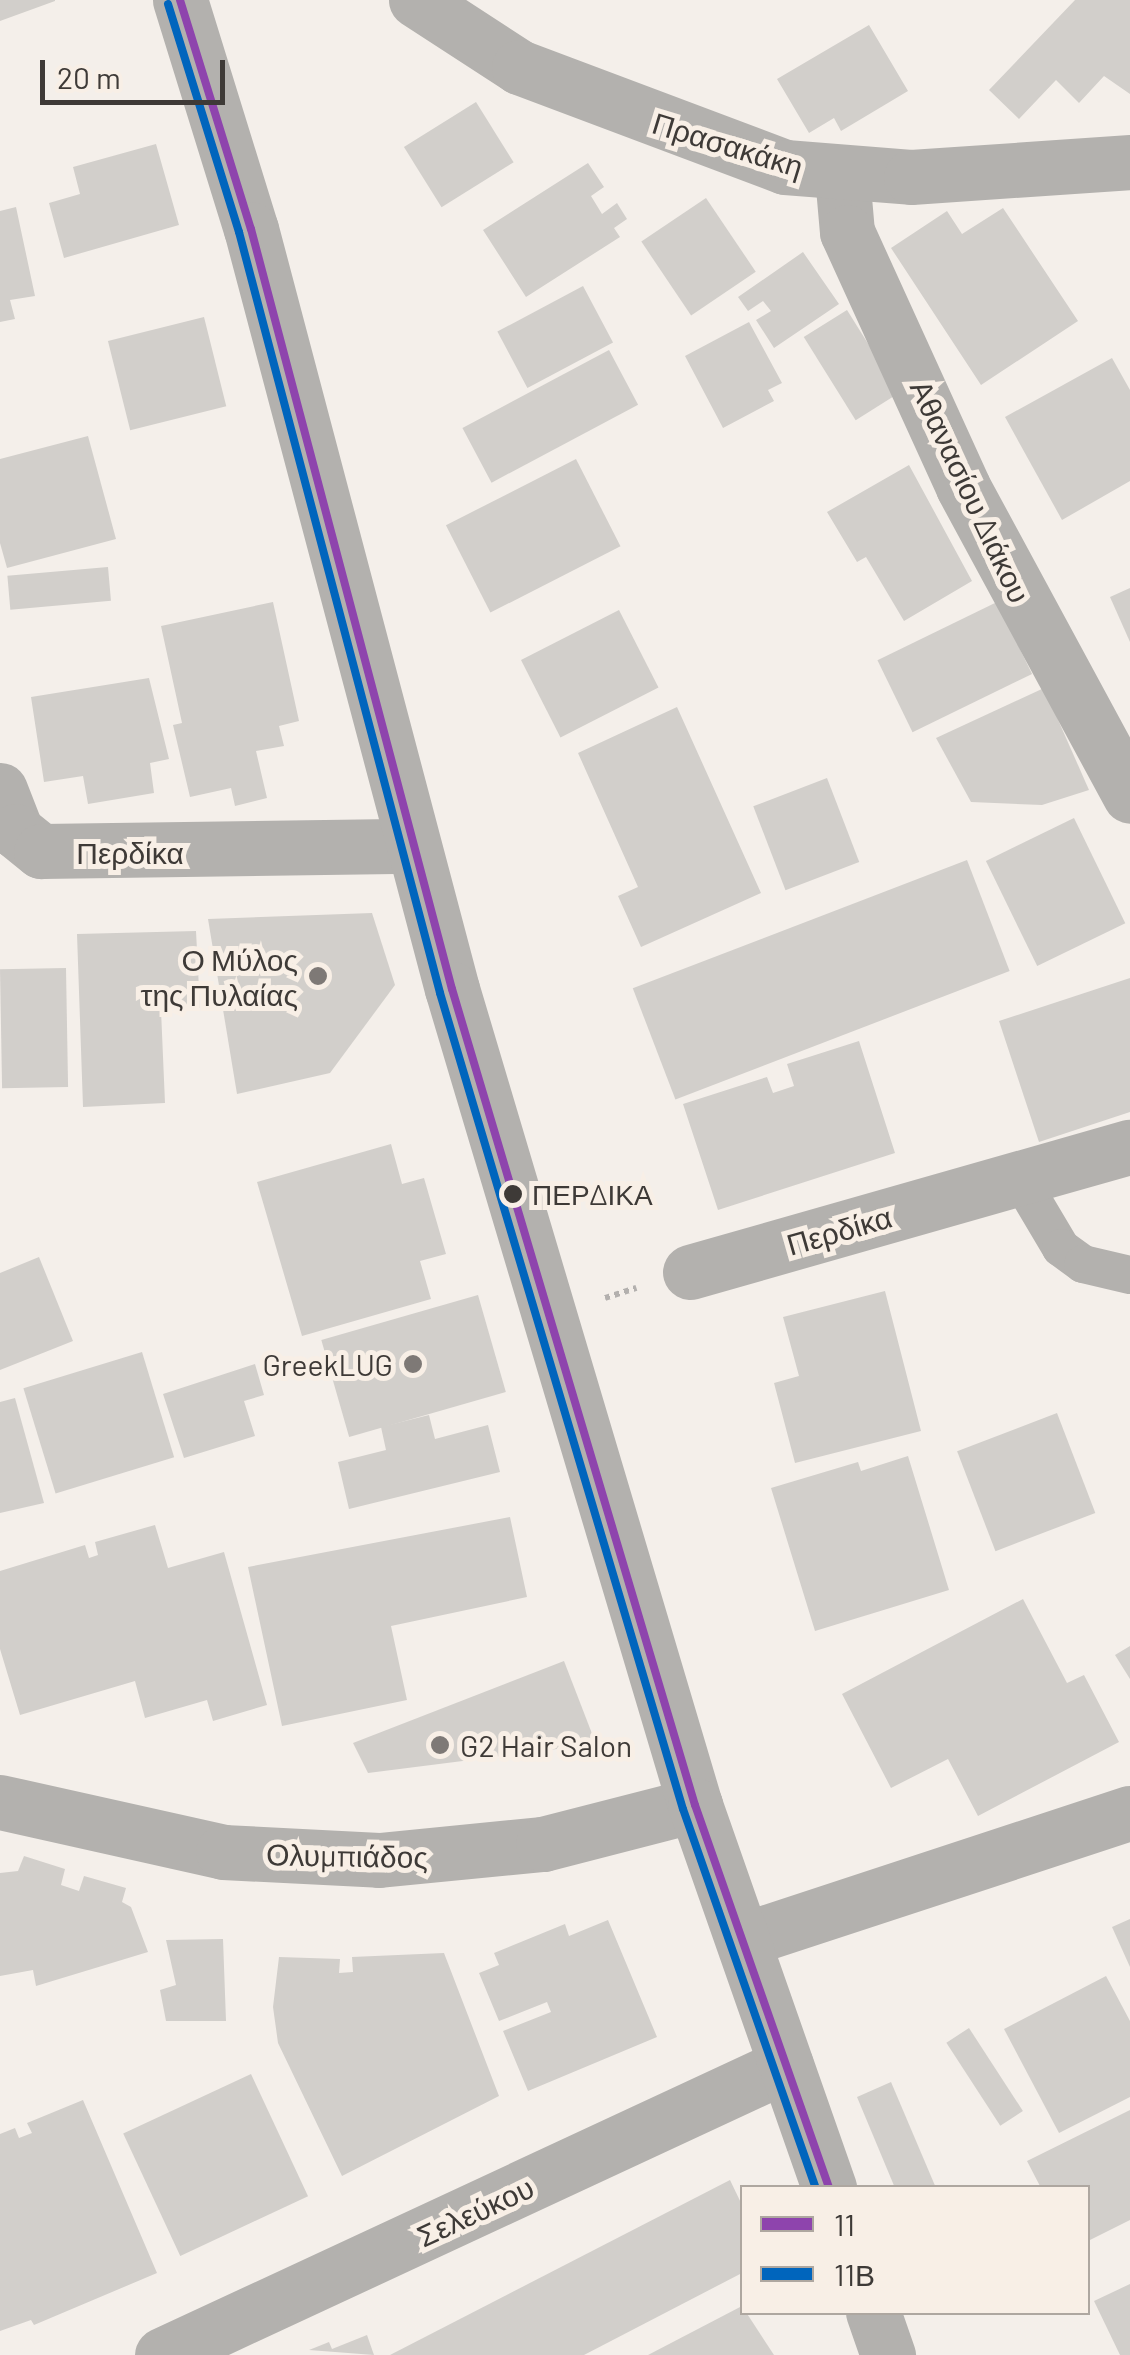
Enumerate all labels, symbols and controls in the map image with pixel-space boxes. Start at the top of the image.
scale bar [45,40,230,102]
text: 20 m [57,59,121,95]
street label: Πρασακάκη [648,104,808,184]
street label: Αθανασίου Διάκου [904,374,1038,608]
street label: Περδίκα [76,834,184,870]
place label: Ο Μύλος της Πυλαίας [141,941,298,1012]
marker: Ο Μύλος της Πυλαίας [307,965,329,987]
place label: ΠΕΡΔΙΚΑ [532,1177,653,1211]
marker: ΠΕΡΔΙΚΑ [503,1184,523,1204]
street label: Περδίκα [782,1198,896,1262]
place label: GreekLUG [262,1346,393,1382]
marker: GreekLUG [402,1353,424,1375]
place label: G2 Hair Salon [460,1727,632,1763]
marker: G2 Hair Salon [429,1734,451,1756]
street label: Ολυμπιάδος [266,1836,428,1874]
street label: Σελεύκου [411,2168,539,2254]
legend [740,2185,1090,2315]
text: 11 [834,2206,855,2242]
text: 11Β [834,2256,875,2292]

